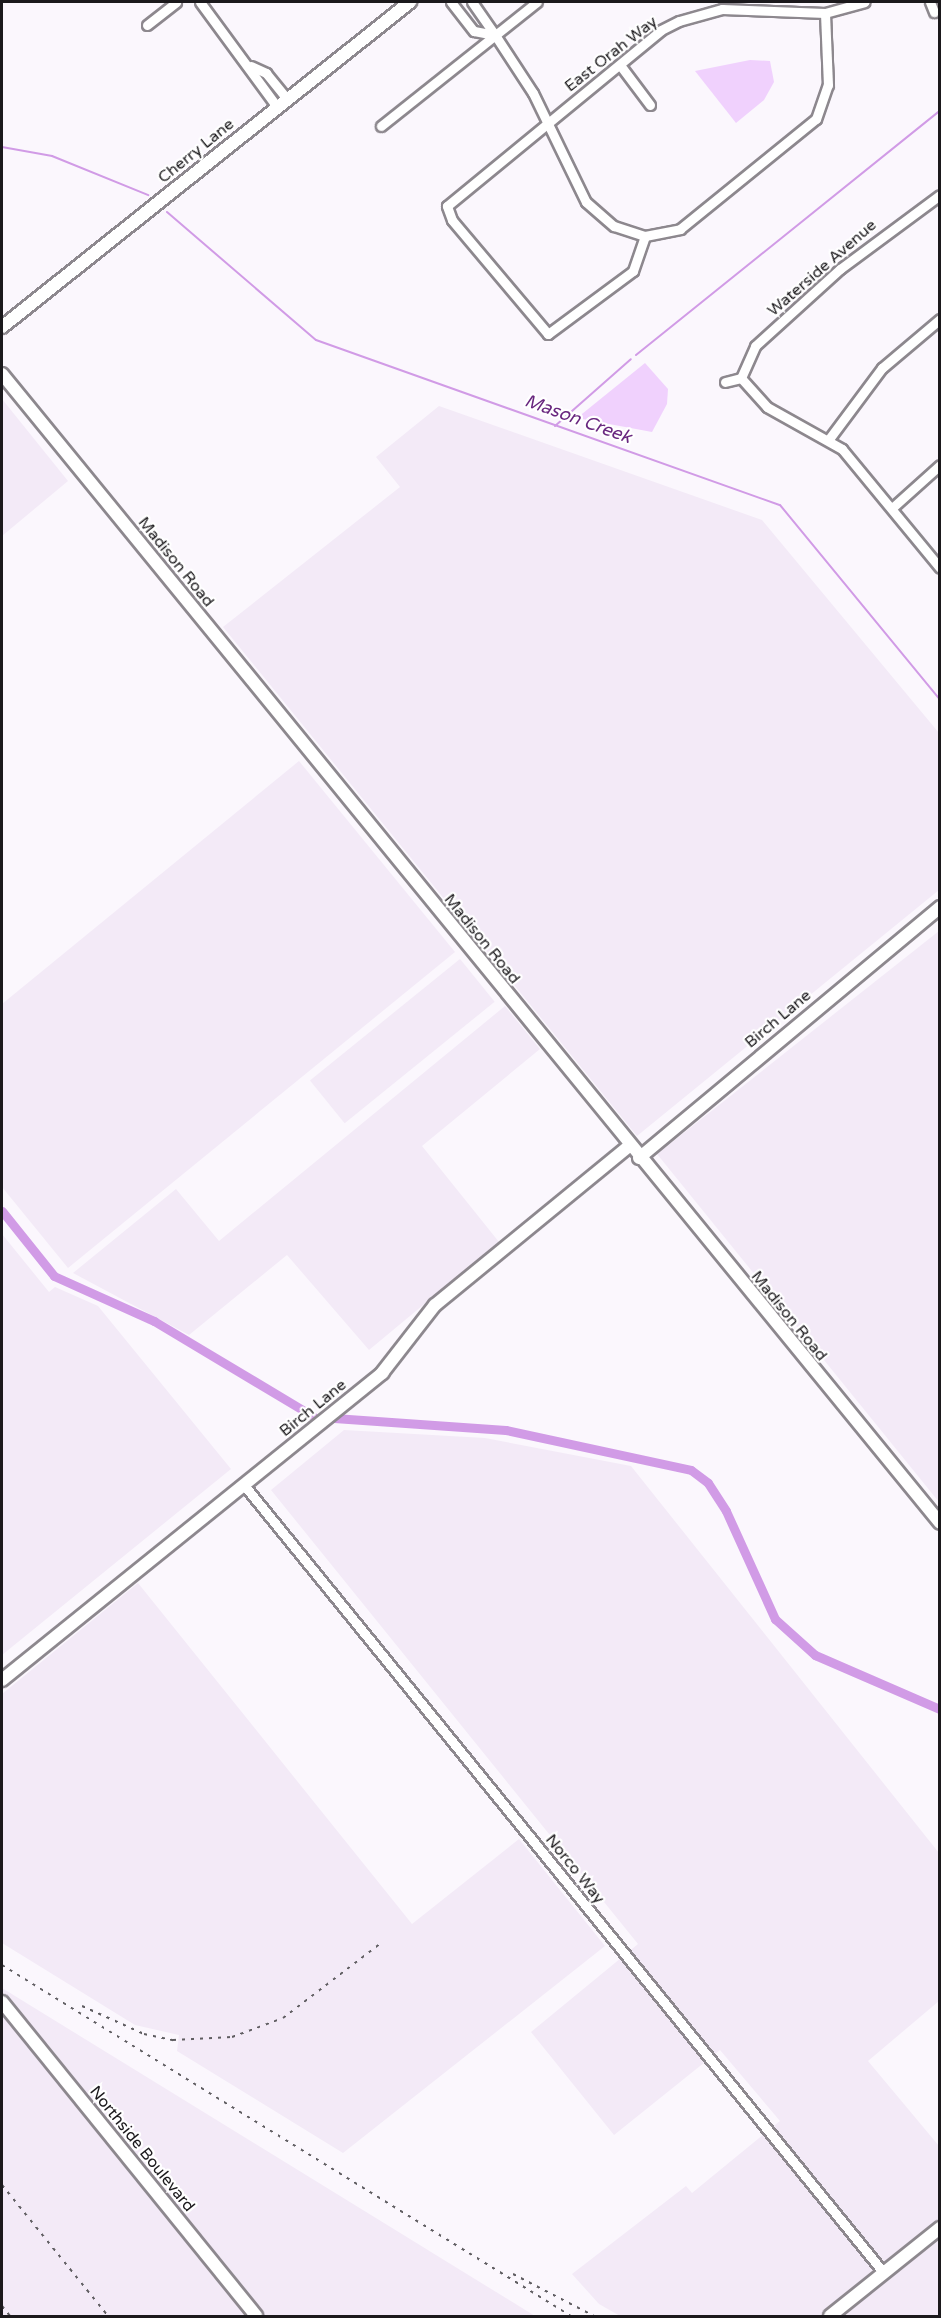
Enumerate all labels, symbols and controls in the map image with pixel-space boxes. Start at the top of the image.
street label: East Orah Way [561,12,661,96]
street label: Cherry Lane [154,115,238,187]
street label: Waterside Avenue [764,216,880,320]
water label: Mason Creek [522,390,634,448]
street label: Madison Road [134,513,218,611]
street label: Madison Road [440,890,524,988]
street label: Birch Lane [741,986,815,1052]
street label: Madison Road [747,1267,831,1365]
street label: Birch Lane [276,1375,350,1441]
street label: Norco Way [541,1830,609,1908]
street label: Northside Boulevard [85,2082,199,2216]

